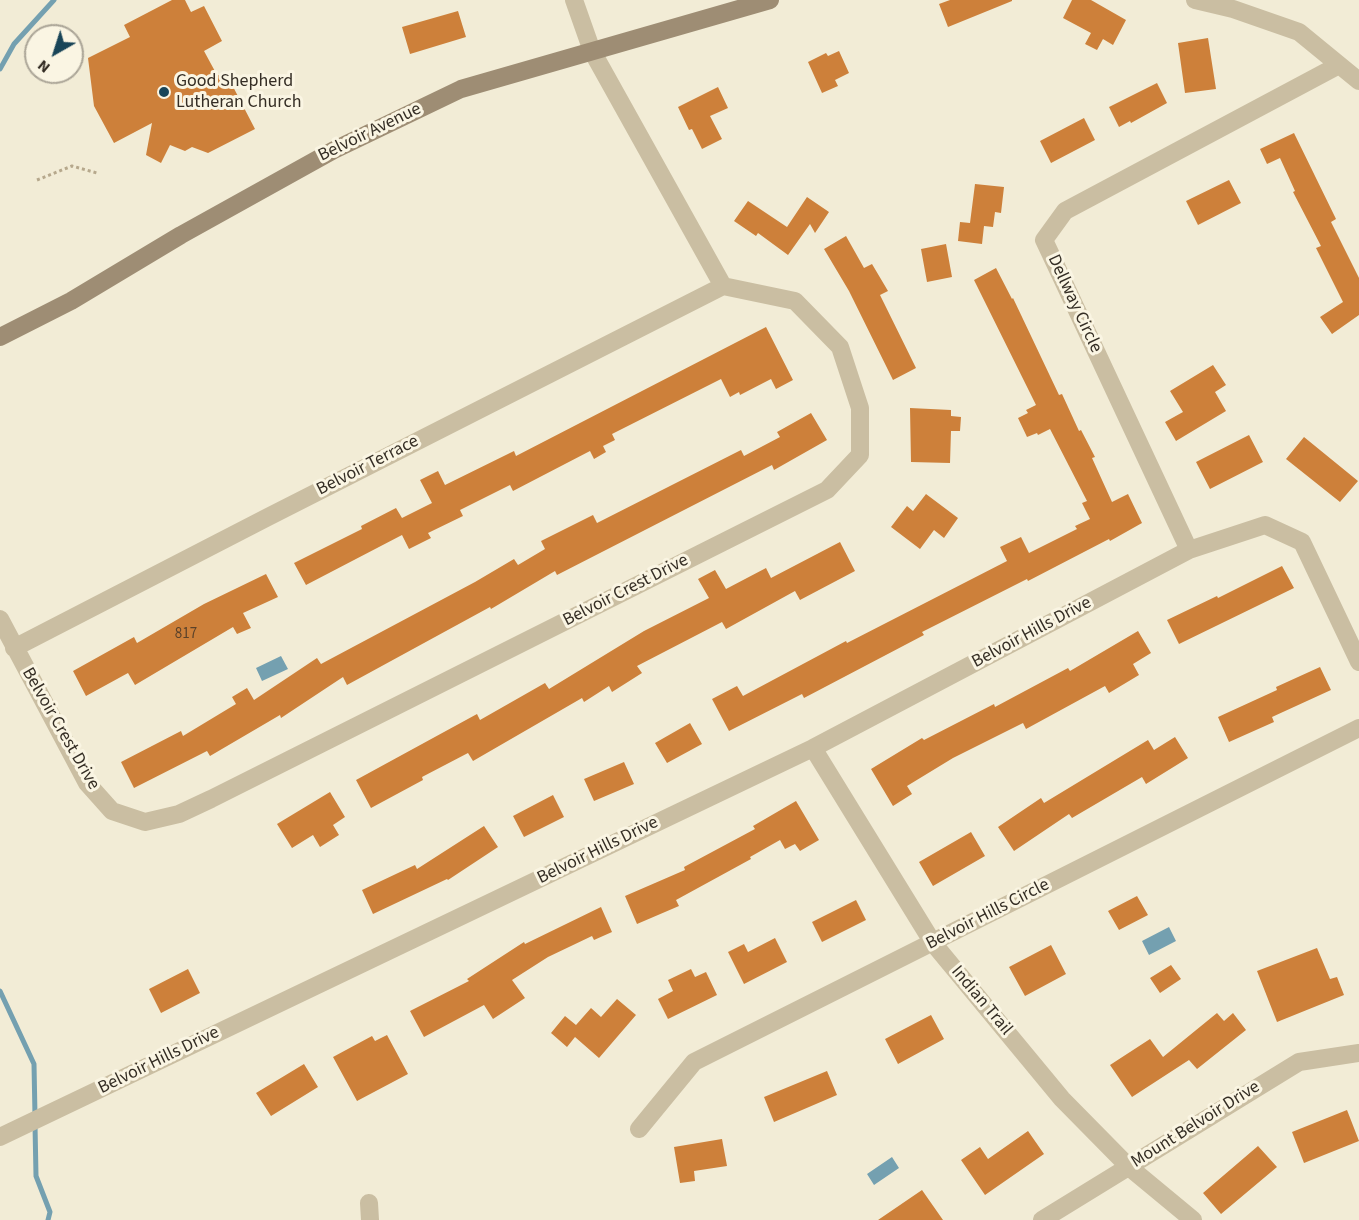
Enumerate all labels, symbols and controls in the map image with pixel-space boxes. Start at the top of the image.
north arrow [24,24,84,84]
text: N [33,55,55,78]
place label: Good Shepherd Lutheran Church [176,71,301,113]
marker: Good Shepherd Lutheran Church [157,85,171,99]
street label: Belvoir Avenue [315,99,425,167]
street label: Dellway Circle [1042,252,1106,356]
street label: Belvoir Terrace [313,431,423,501]
street label: Belvoir Crest Drive [560,550,692,632]
street label: Belvoir Hills Drive [969,592,1095,674]
house number: 817 [175,626,197,644]
street label: Belvoir Crest Drive [16,664,104,794]
street label: Belvoir Hills Drive [534,812,662,890]
street label: Belvoir Hills Circle [923,875,1053,955]
street label: Indian Trail [946,962,1016,1040]
street label: Belvoir Hills Drive [95,1022,223,1100]
street label: Mount Belvoir Drive [1128,1077,1264,1173]

